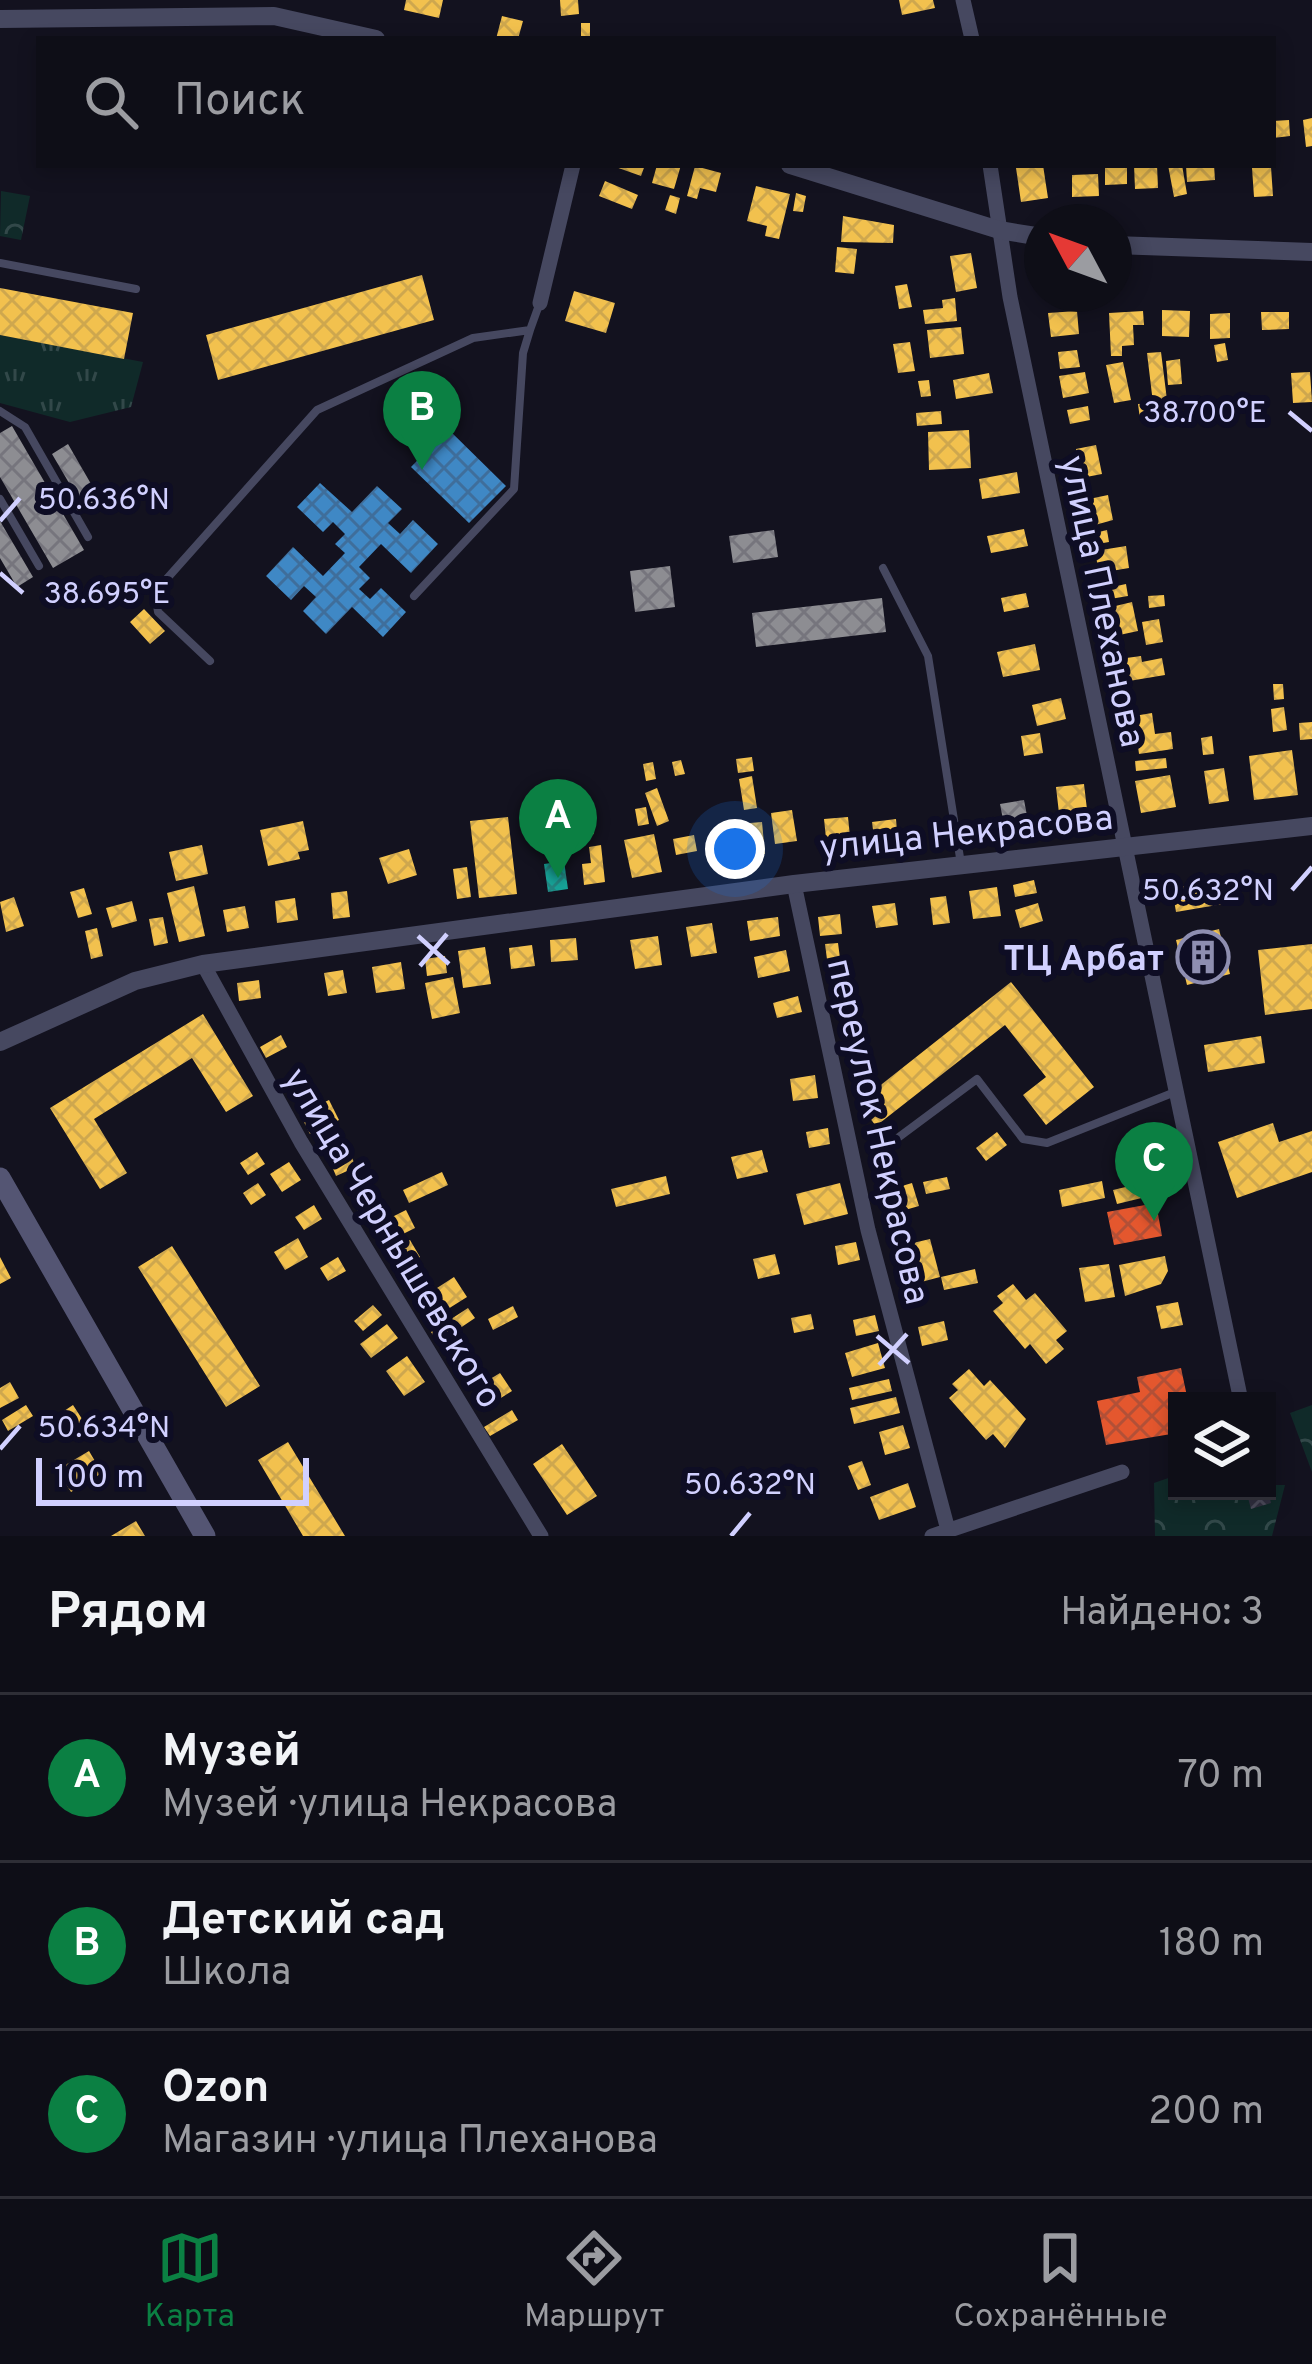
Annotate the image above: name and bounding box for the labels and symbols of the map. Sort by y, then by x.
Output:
north arrow [1024,204,1132,312]
pin: B [383,371,461,470]
text: 38.700°E [1143,396,1267,433]
street label: улица Плеханова [1047,452,1153,752]
text: 50.636°N [38,483,170,520]
text: 38.695°E [44,577,170,614]
pin: A [519,779,597,878]
street label: улица Некрасова [817,797,1116,873]
your location [705,819,765,879]
text: 50.632°N [1142,874,1274,911]
building icon: ТЦ Арбат [1175,929,1231,985]
place label: ТЦ Арбат [1003,938,1164,984]
street label: переулок Некрасова [814,954,938,1309]
street label: улица Чернышевского [271,1060,511,1418]
pin: C [1115,1122,1193,1221]
text: 50.634°N [38,1411,170,1448]
scale bar [36,1452,309,1505]
text: 50.632°N [684,1468,816,1505]

